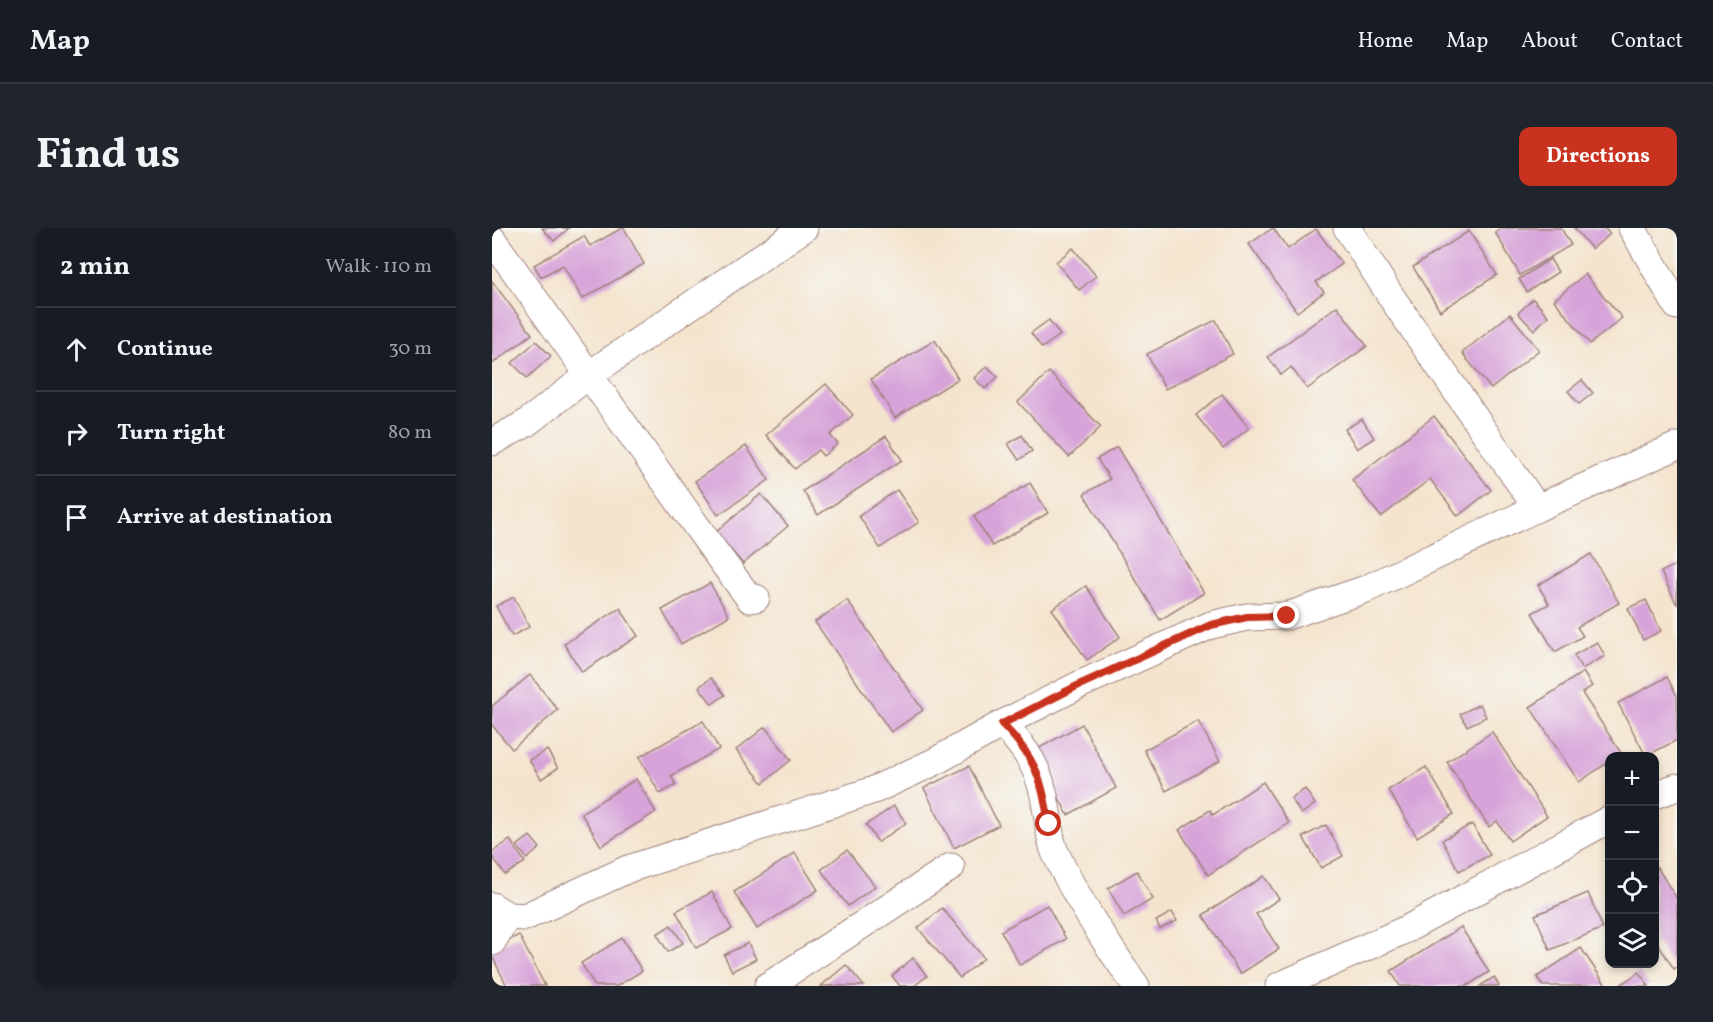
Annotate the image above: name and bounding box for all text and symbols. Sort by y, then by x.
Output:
text: Map [30,22,90,61]
text: Home [1358,27,1413,56]
text: Map [1446,27,1488,56]
text: About [1521,27,1578,56]
text: Contact [1611,27,1683,56]
text: Find us [36,127,180,186]
button: Directions [1519,127,1677,186]
text: 2 min [60,249,130,285]
text: Walk · 110 m [325,253,432,281]
icon: ahead [60,333,93,366]
text: Continue [117,334,213,365]
text: 30 m [388,335,432,363]
icon: right [60,417,93,450]
text: Turn right [117,418,225,449]
text: 80 m [388,419,432,447]
icon: arrive [60,501,93,534]
text: Arrive at destination [117,502,333,533]
route end [1273,602,1299,628]
map controls [1605,752,1659,968]
button: + [1605,752,1659,806]
button: − [1605,806,1659,860]
route start [1035,810,1061,836]
button: locate [1605,860,1659,914]
button: layers [1605,914,1659,968]

